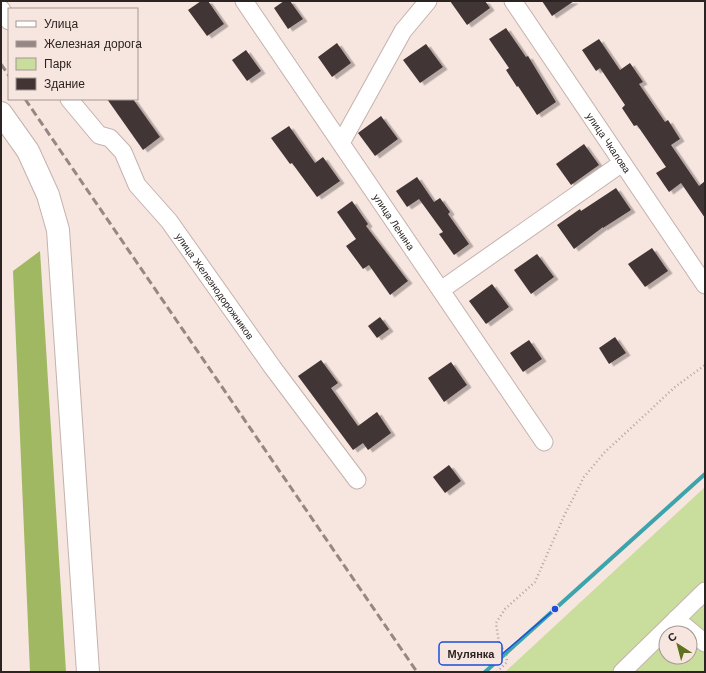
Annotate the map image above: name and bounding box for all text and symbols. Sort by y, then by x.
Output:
legend [8,8,138,100]
text: Улица [44,17,78,31]
text: Железная дорога [44,37,142,51]
text: Парк [44,57,72,71]
text: Здание [44,77,85,91]
street label: улица Чкалова [585,111,633,175]
street label: улица Ленина [371,192,417,252]
street label: улица Железнодорожников [174,231,256,341]
north arrow [658,625,698,665]
text: С [665,630,679,645]
callout: Мулянка [439,642,502,665]
text: Мулянка [448,648,495,661]

